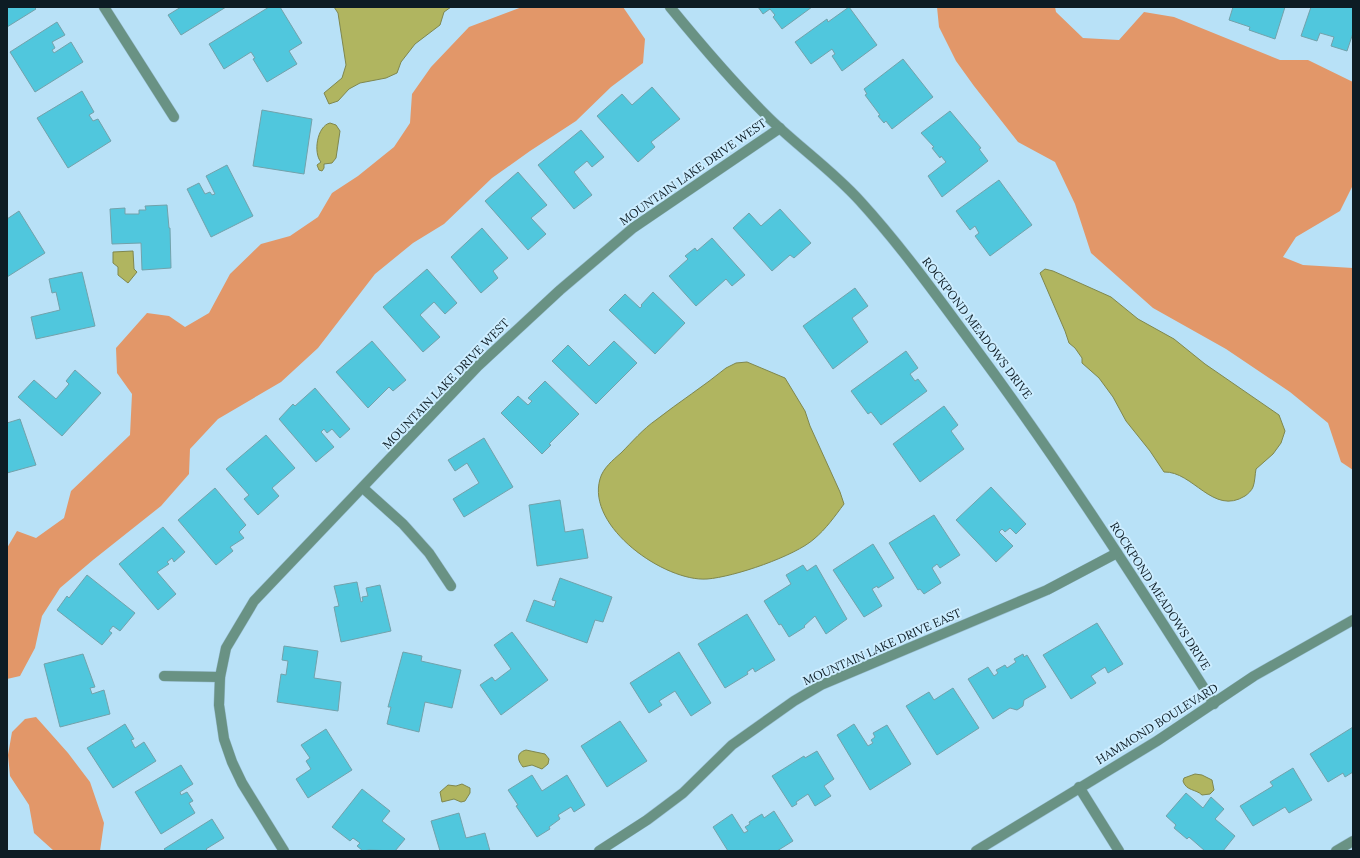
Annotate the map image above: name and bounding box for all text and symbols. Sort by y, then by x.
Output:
street label: MOUNTAIN LAKE DRIVE WEST [616,115,769,228]
street label: ROCKPOND MEADOWS DRIVE [919,254,1036,401]
street label: MOUNTAIN LAKE DRIVE WEST [379,315,512,452]
street label: ROCKPOND MEADOWS DRIVE [1107,519,1214,673]
street label: MOUNTAIN LAKE DRIVE EAST [800,605,964,688]
street label: HAMMOND BOULEVARD [1093,680,1221,767]

